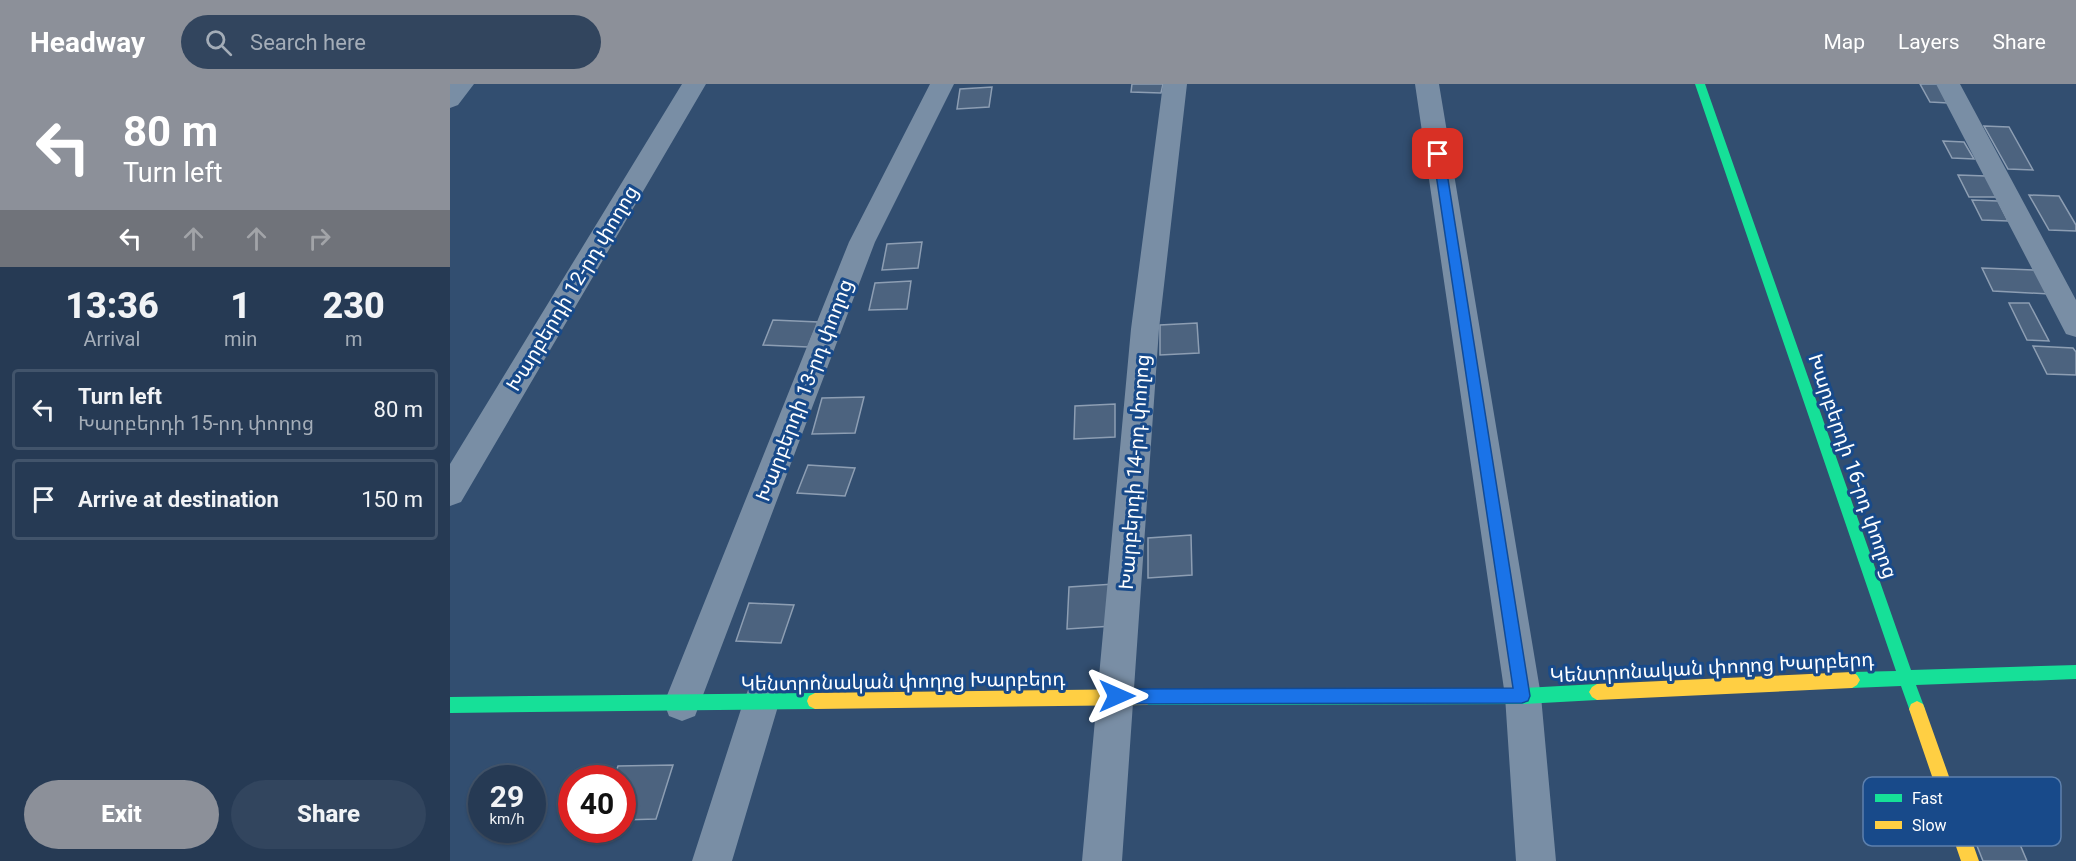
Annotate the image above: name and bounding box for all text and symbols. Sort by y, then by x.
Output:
search box [181,15,601,69]
text: Headway [30,26,145,59]
icon: search [202,26,235,59]
text: Search here [250,30,366,55]
text: Map [1823,30,1865,54]
text: Layers [1898,30,1959,54]
text: Share [1992,30,2046,54]
text: 80 m [123,107,218,156]
icon: left [24,108,102,186]
pin [1412,128,1463,179]
icon: arrive [1421,137,1454,170]
text: Turn left [123,157,223,189]
street label: Խարբերդի 12-րդ փողոց [501,181,643,395]
icon: left [114,222,147,255]
icon: ahead [177,222,210,255]
icon: ahead [240,222,273,255]
icon: right [303,222,336,255]
street label: Խարբերդի 13-րդ փողոց [751,276,857,504]
text: 13:36 [65,285,159,327]
text: 1 [230,285,251,327]
text: 230 [323,285,385,327]
text: Arrival [84,327,140,351]
text: min [224,327,257,351]
text: m [345,327,362,351]
street label: Խարբերդի 16-րդ փողոց [1803,351,1903,581]
street label: Խարբերդի 14-րդ փողոց [1114,353,1154,591]
text: Turn left [78,384,162,409]
icon: left [27,393,60,426]
text: 80 m [374,397,423,422]
text: Խարբերդի 15-րդ փողոց [78,411,314,435]
icon: arrive [27,483,60,516]
text: Arrive at destination [78,487,279,512]
text: 150 m [361,487,423,512]
street label: Կենտրոնական փողոց Խարբերդ [1549,647,1875,687]
position arrow [1085,664,1149,728]
street label: Կենտրոնական փողոց Խարբերդ [741,666,1066,696]
speed limit sign: 40 [558,765,636,843]
legend [1863,777,2061,846]
text: 29 [490,779,524,814]
button: Exit [24,780,219,849]
button: Share [231,780,426,849]
text: Fast [1912,789,1943,808]
text: km/h [489,810,525,828]
text: Slow [1912,816,1947,835]

